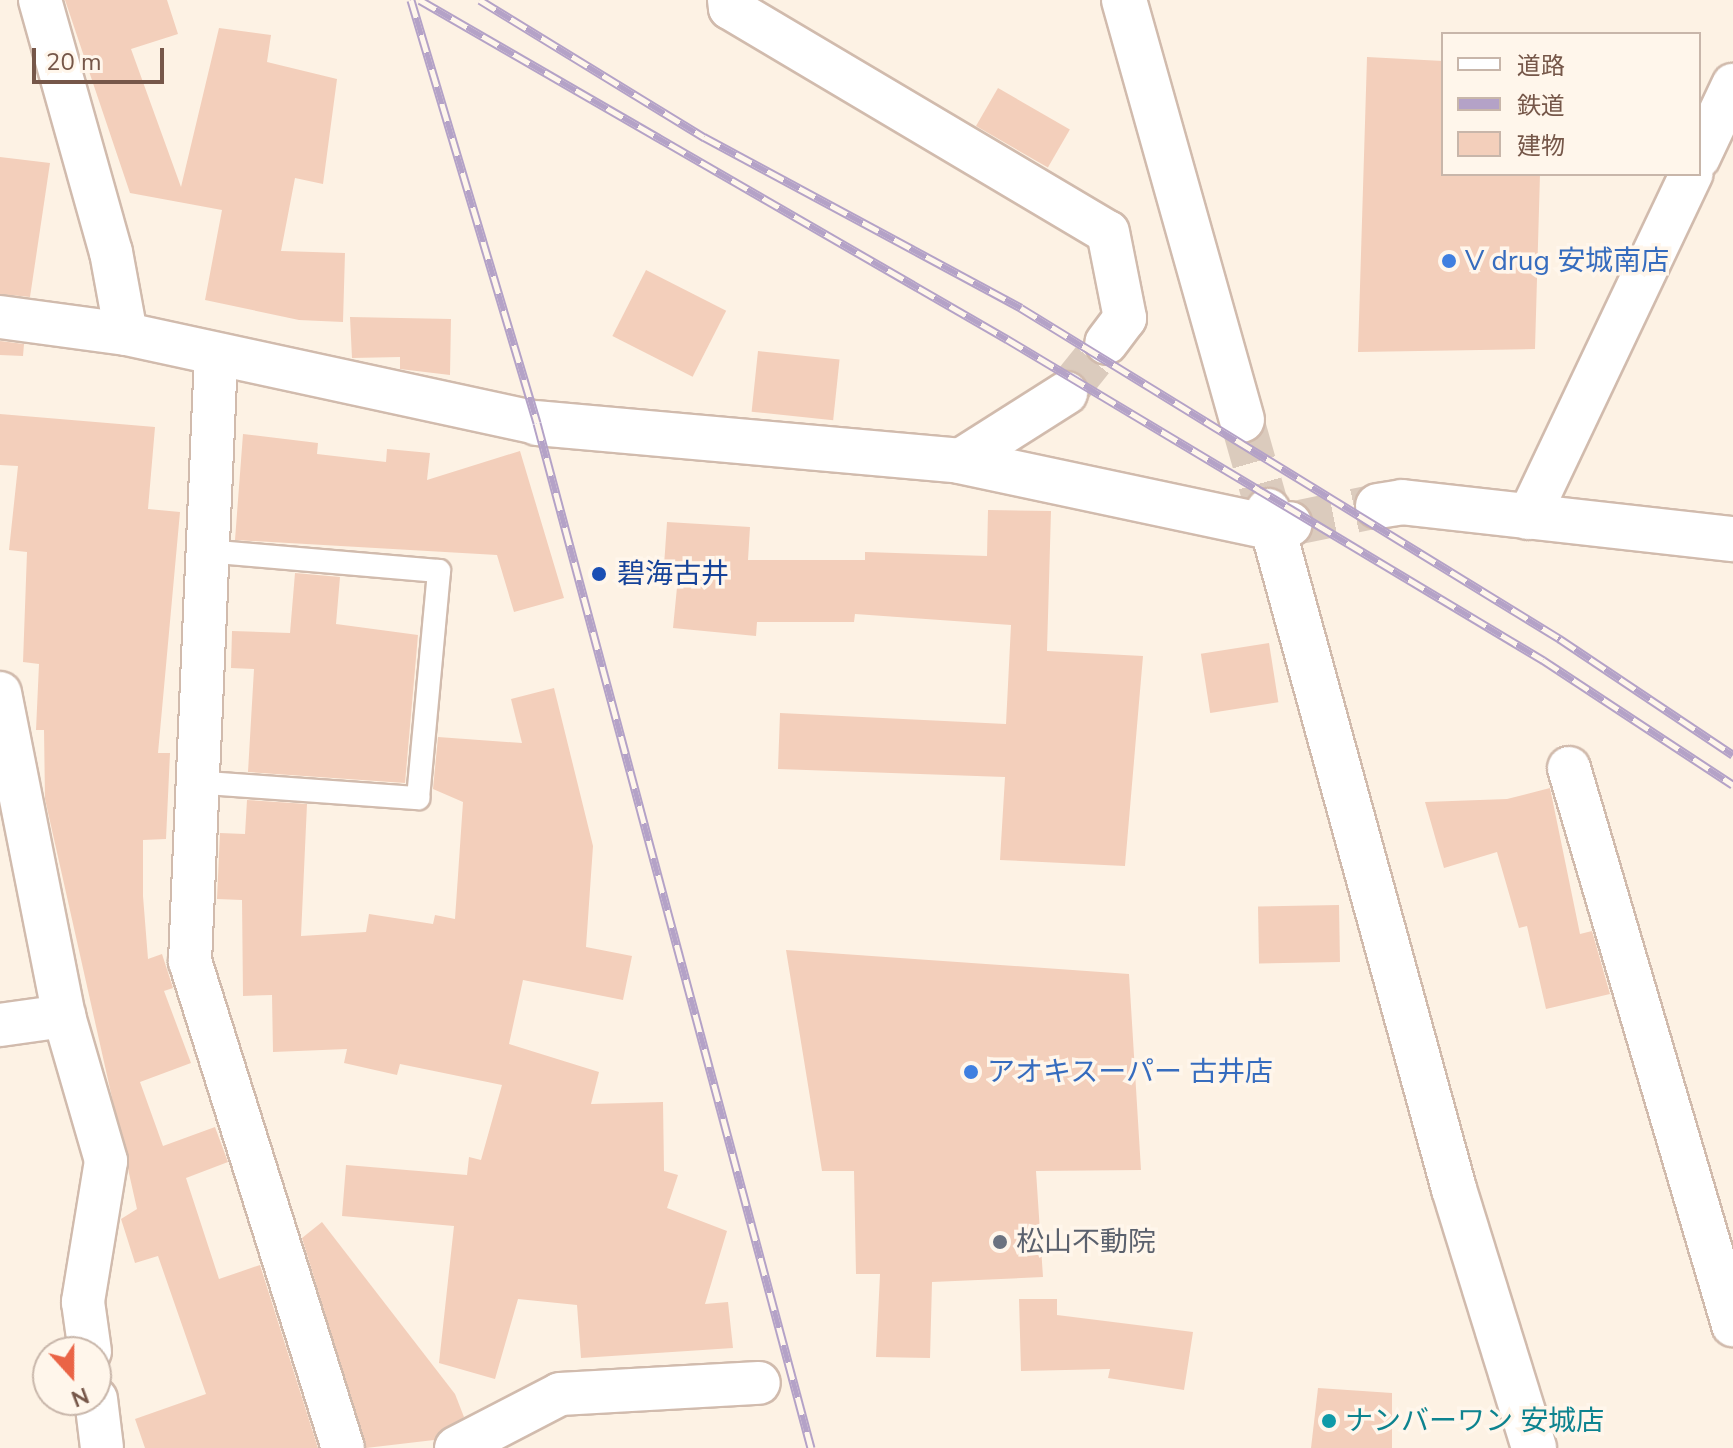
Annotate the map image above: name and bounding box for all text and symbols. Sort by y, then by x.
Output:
scale bar [36,32,168,82]
legend [1441,32,1701,176]
text: 20 m [46,46,102,78]
text: 道路 [1517,50,1565,82]
text: 鉄道 [1517,90,1565,122]
text: 建物 [1517,130,1565,162]
place label: V drug 安城南店 [1465,244,1669,278]
marker: V drug 安城南店 [1440,252,1458,270]
place label: 碧海古井 [617,557,729,591]
marker: 碧海古井 [588,563,610,585]
place label: アオキスーパー 古井店 [987,1055,1274,1089]
marker: アオキスーパー 古井店 [962,1063,980,1081]
place label: 松山不動院 [1016,1225,1156,1259]
marker: 松山不動院 [991,1233,1009,1251]
north arrow [32,1336,112,1416]
text: N [67,1380,93,1413]
place label: ナンバーワン 安城店 [1345,1404,1604,1438]
marker: ナンバーワン 安城店 [1320,1412,1338,1430]

